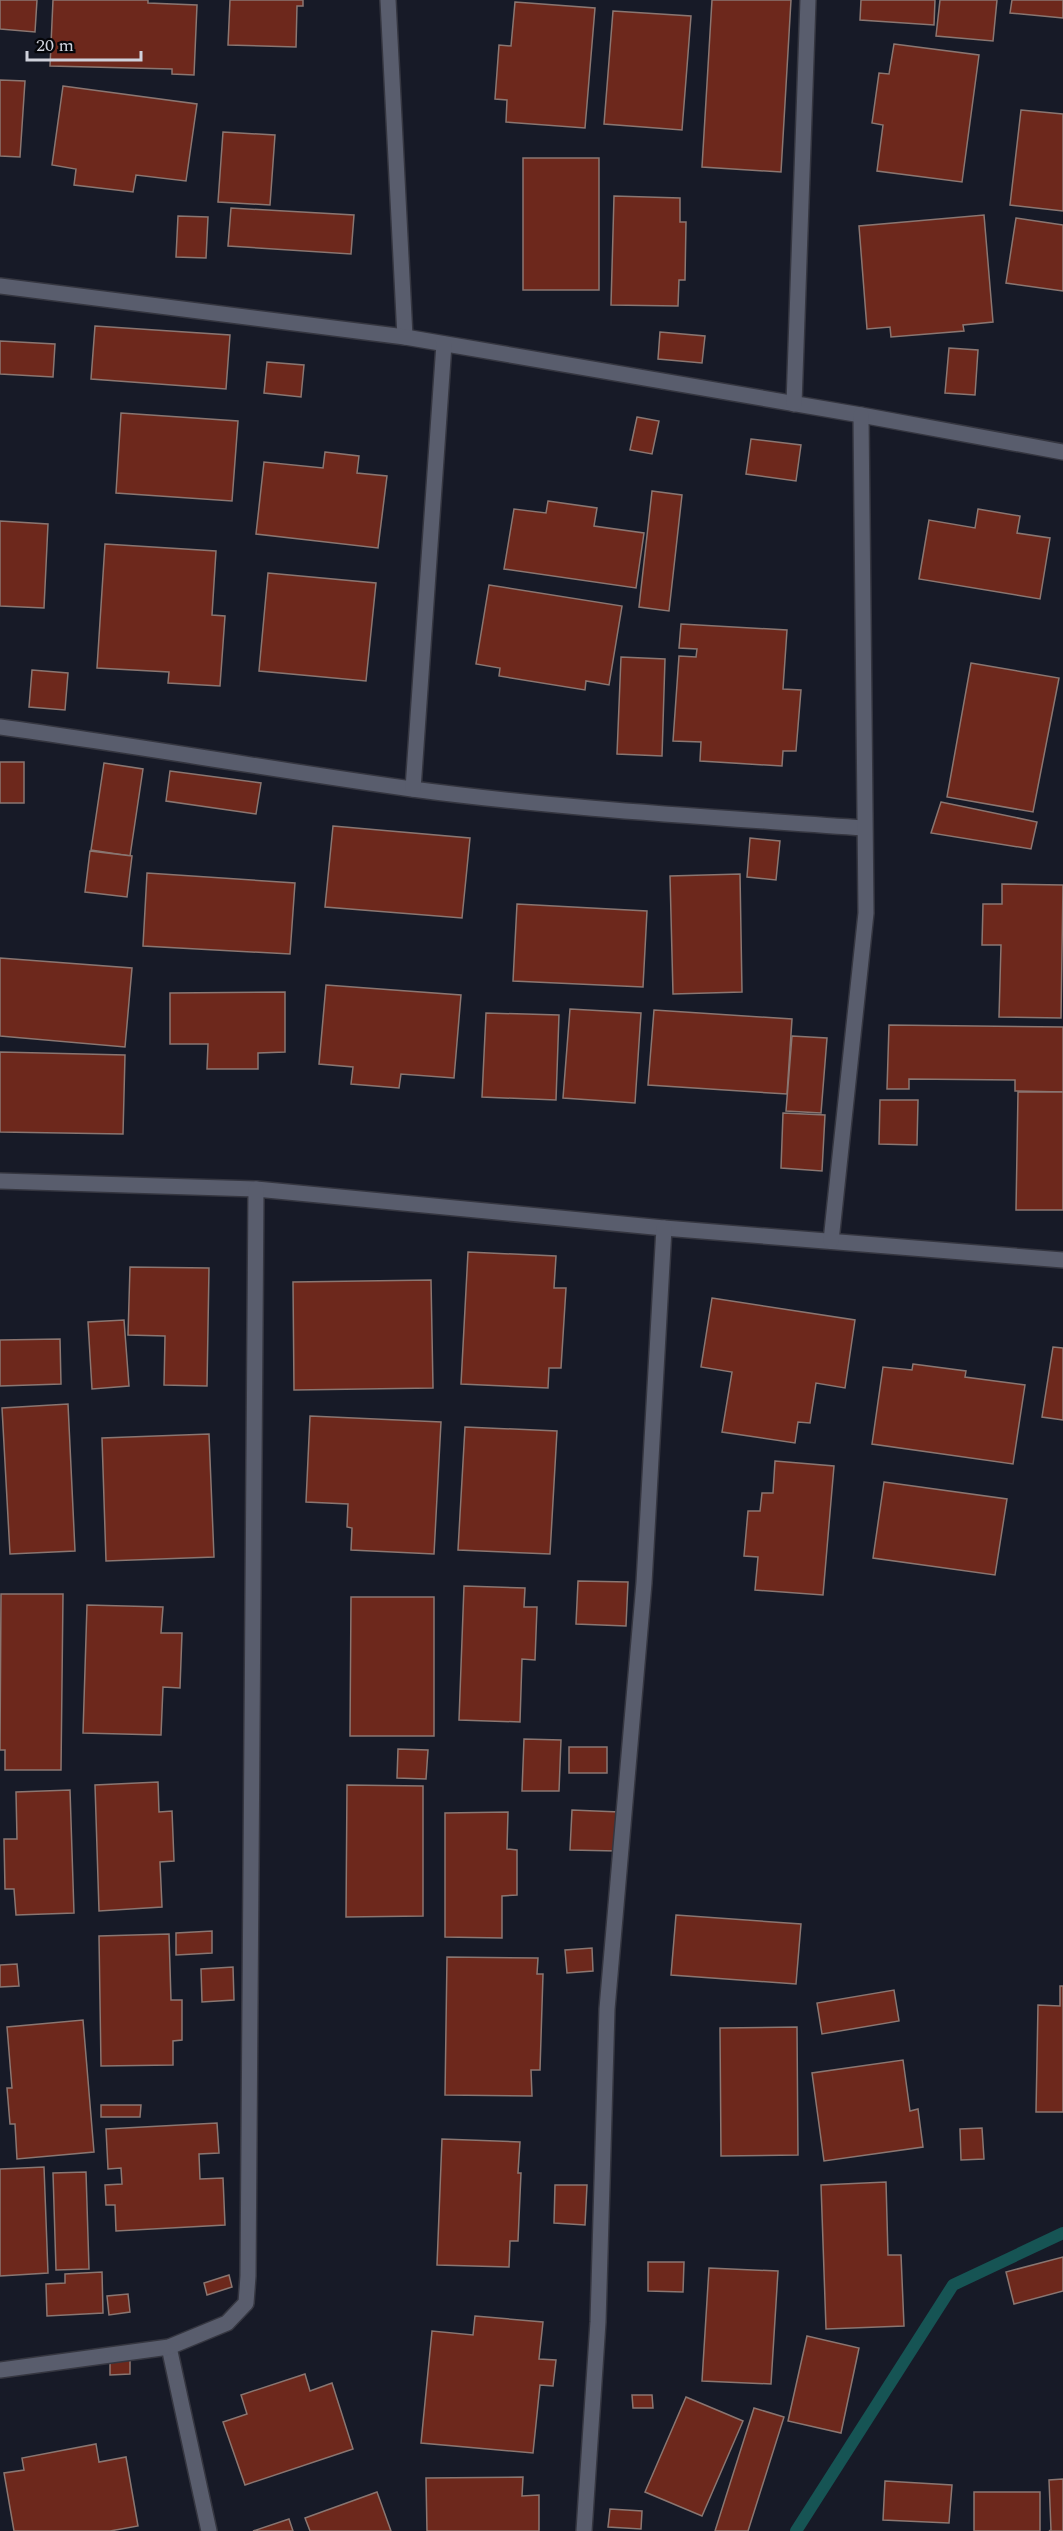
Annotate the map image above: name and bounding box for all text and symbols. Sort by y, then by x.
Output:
scale bar [27,24,141,62]
text: 20 m [36,32,74,59]

